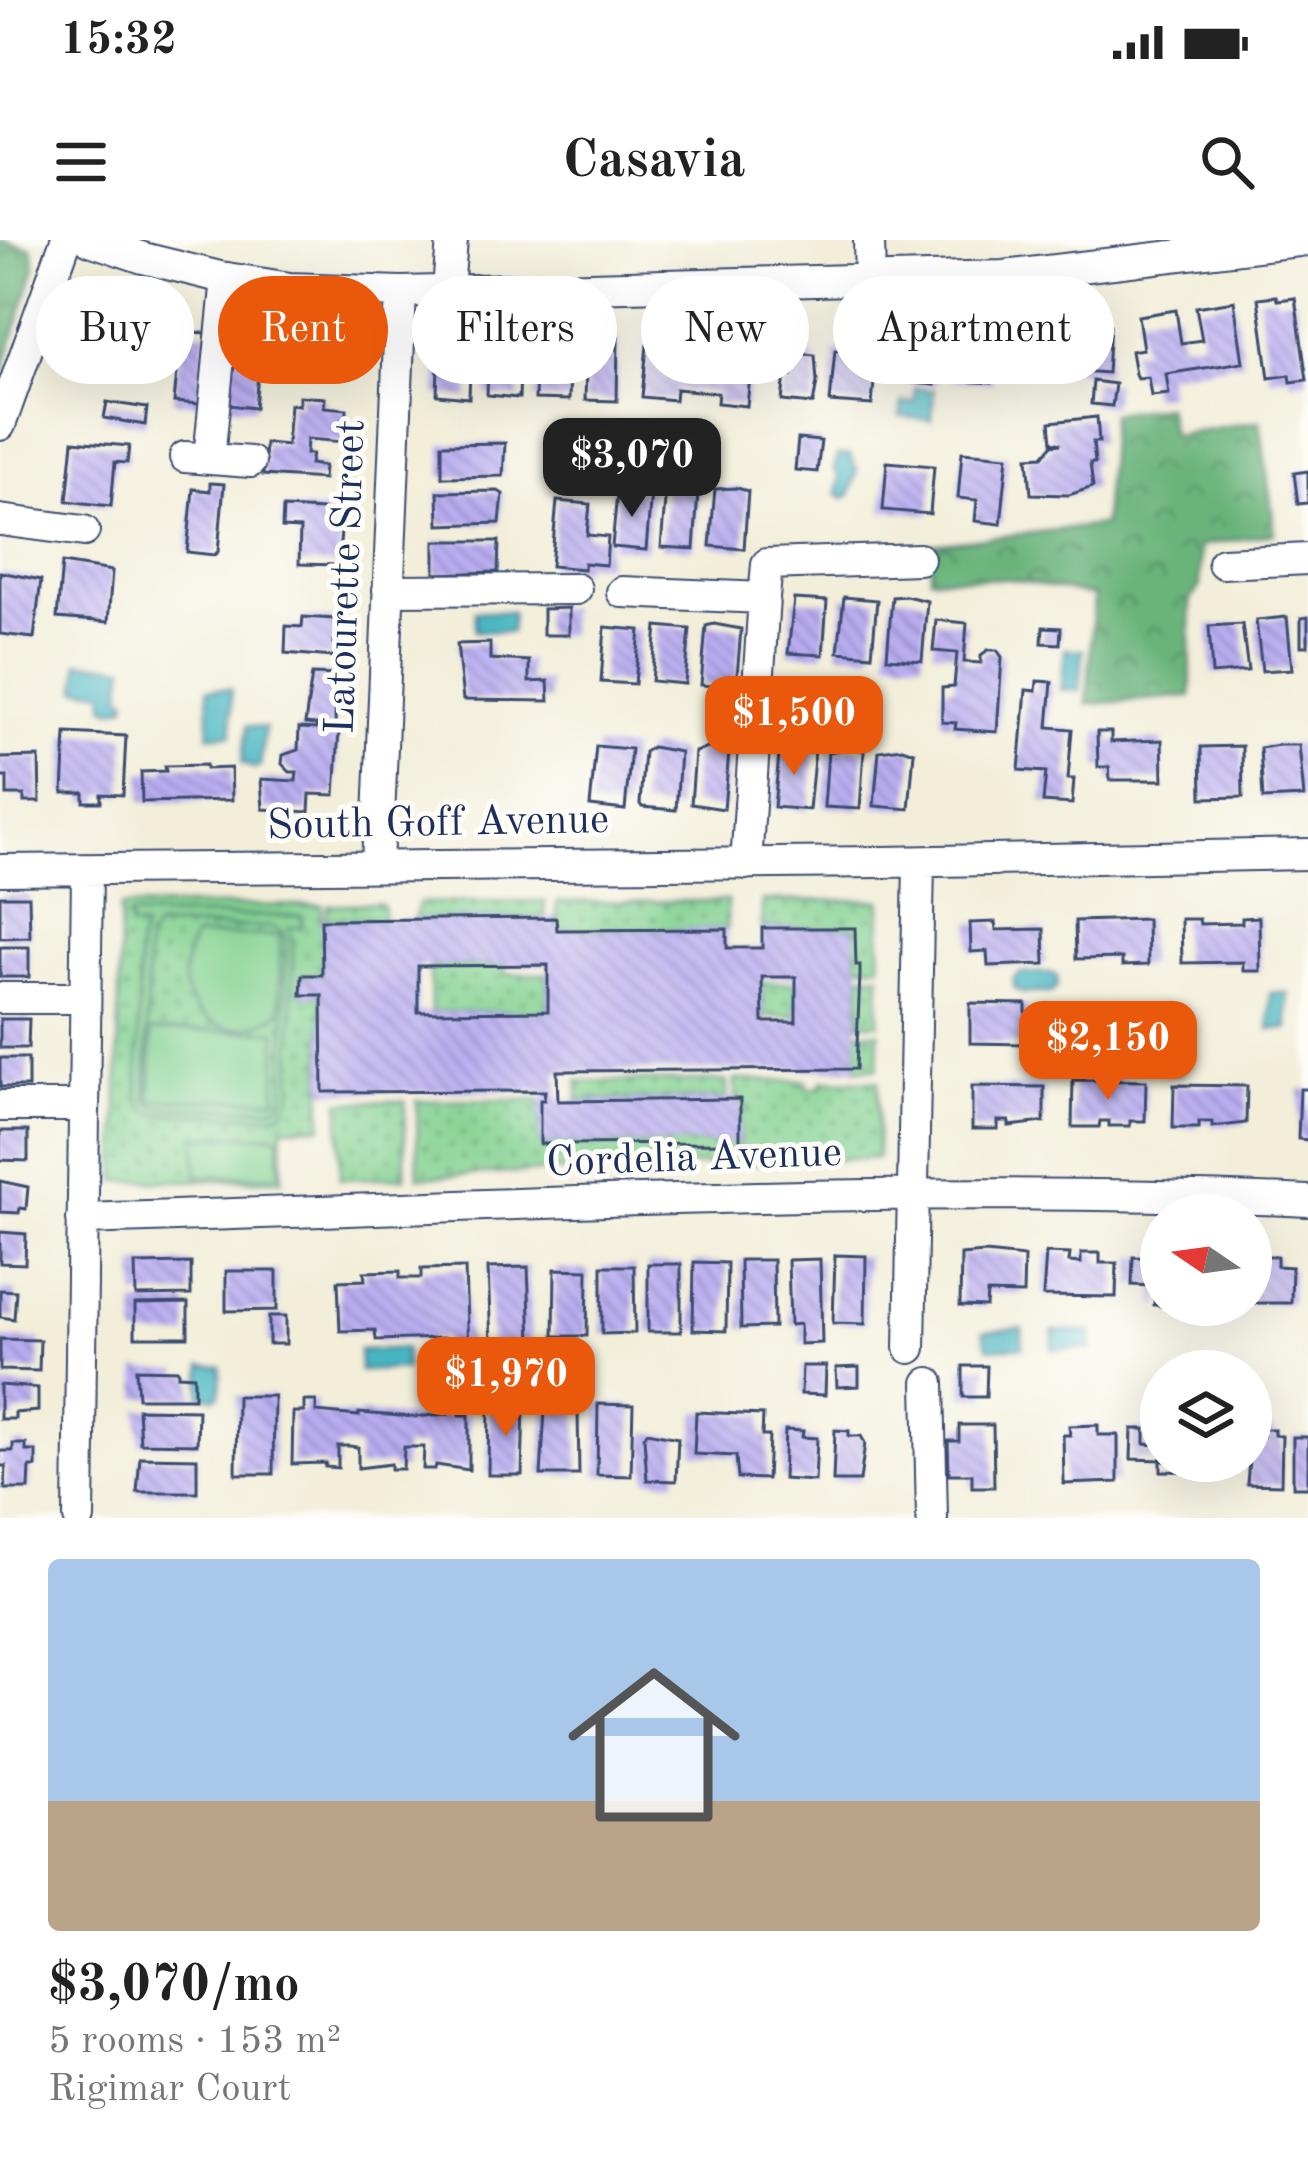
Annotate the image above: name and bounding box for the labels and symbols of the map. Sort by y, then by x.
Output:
pin: $3,070 [534,418,730,520]
street label: Latourette Street [321,419,373,735]
pin: $1,500 [696,676,892,778]
street label: South Goff Avenue [266,800,610,848]
pin: $2,150 [1010,1001,1206,1103]
street label: Cordelia Avenue [545,1133,843,1185]
north arrow [1140,1194,1272,1326]
pin: $1,970 [408,1337,604,1439]

